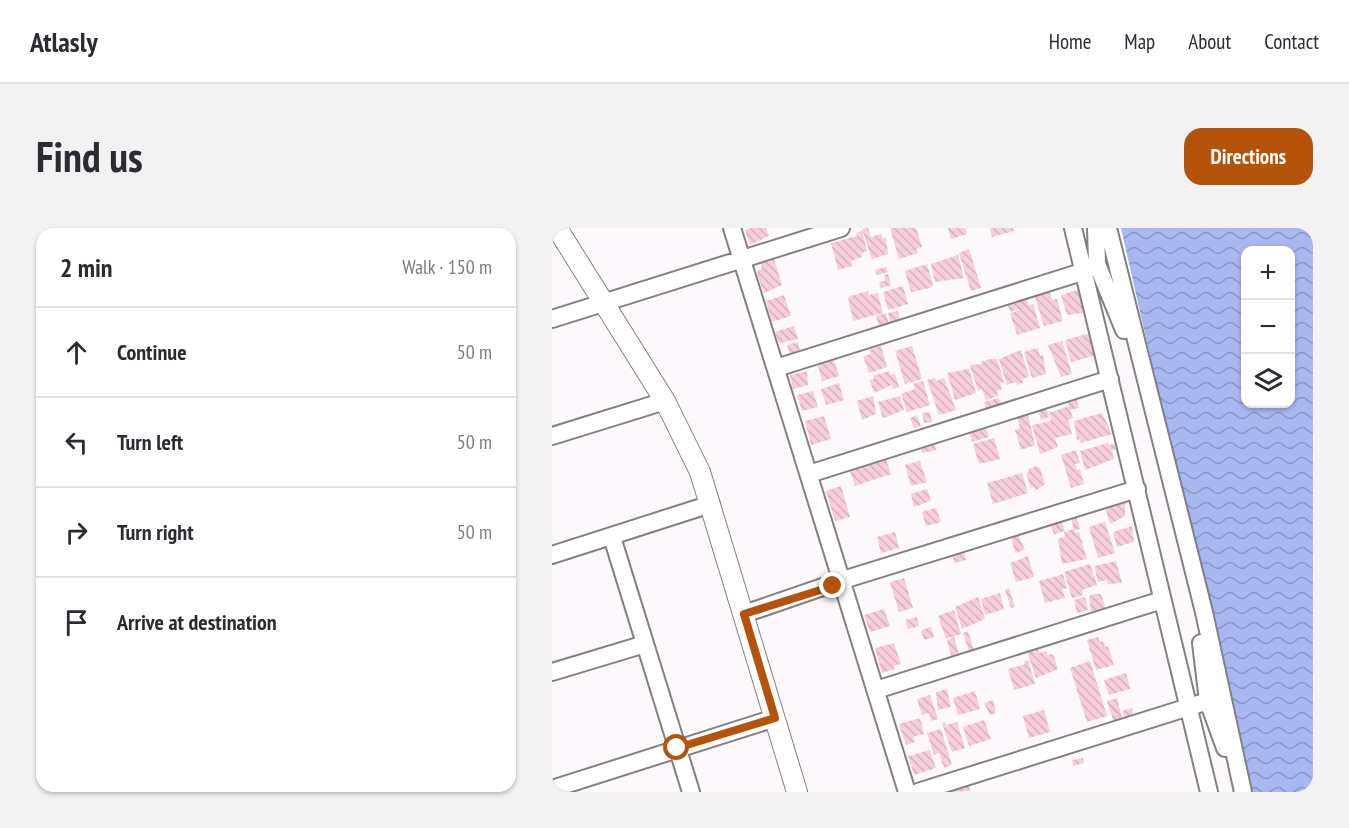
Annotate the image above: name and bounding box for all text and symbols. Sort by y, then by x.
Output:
text: Atlasly [30,23,98,60]
text: Home [1049,28,1091,55]
text: Map [1124,28,1155,55]
text: About [1188,28,1231,55]
text: Contact [1264,28,1319,55]
button: Directions [1184,128,1313,185]
text: Find us [36,129,143,184]
map controls [1241,246,1295,408]
button: + [1241,246,1295,300]
text: 2 min [60,251,113,284]
text: Walk · 150 m [402,254,492,280]
button: − [1241,300,1295,354]
icon: ahead [60,336,93,369]
text: Continue [117,338,187,366]
text: 50 m [457,339,492,365]
button: layers [1241,354,1295,408]
icon: left [60,426,93,459]
text: Turn left [117,428,183,456]
text: 50 m [457,429,492,455]
icon: right [60,516,93,549]
text: Turn right [117,518,194,546]
text: 50 m [457,519,492,545]
route end [819,572,845,598]
icon: arrive [60,606,93,639]
text: Arrive at destination [117,608,277,636]
route start [663,734,689,760]

